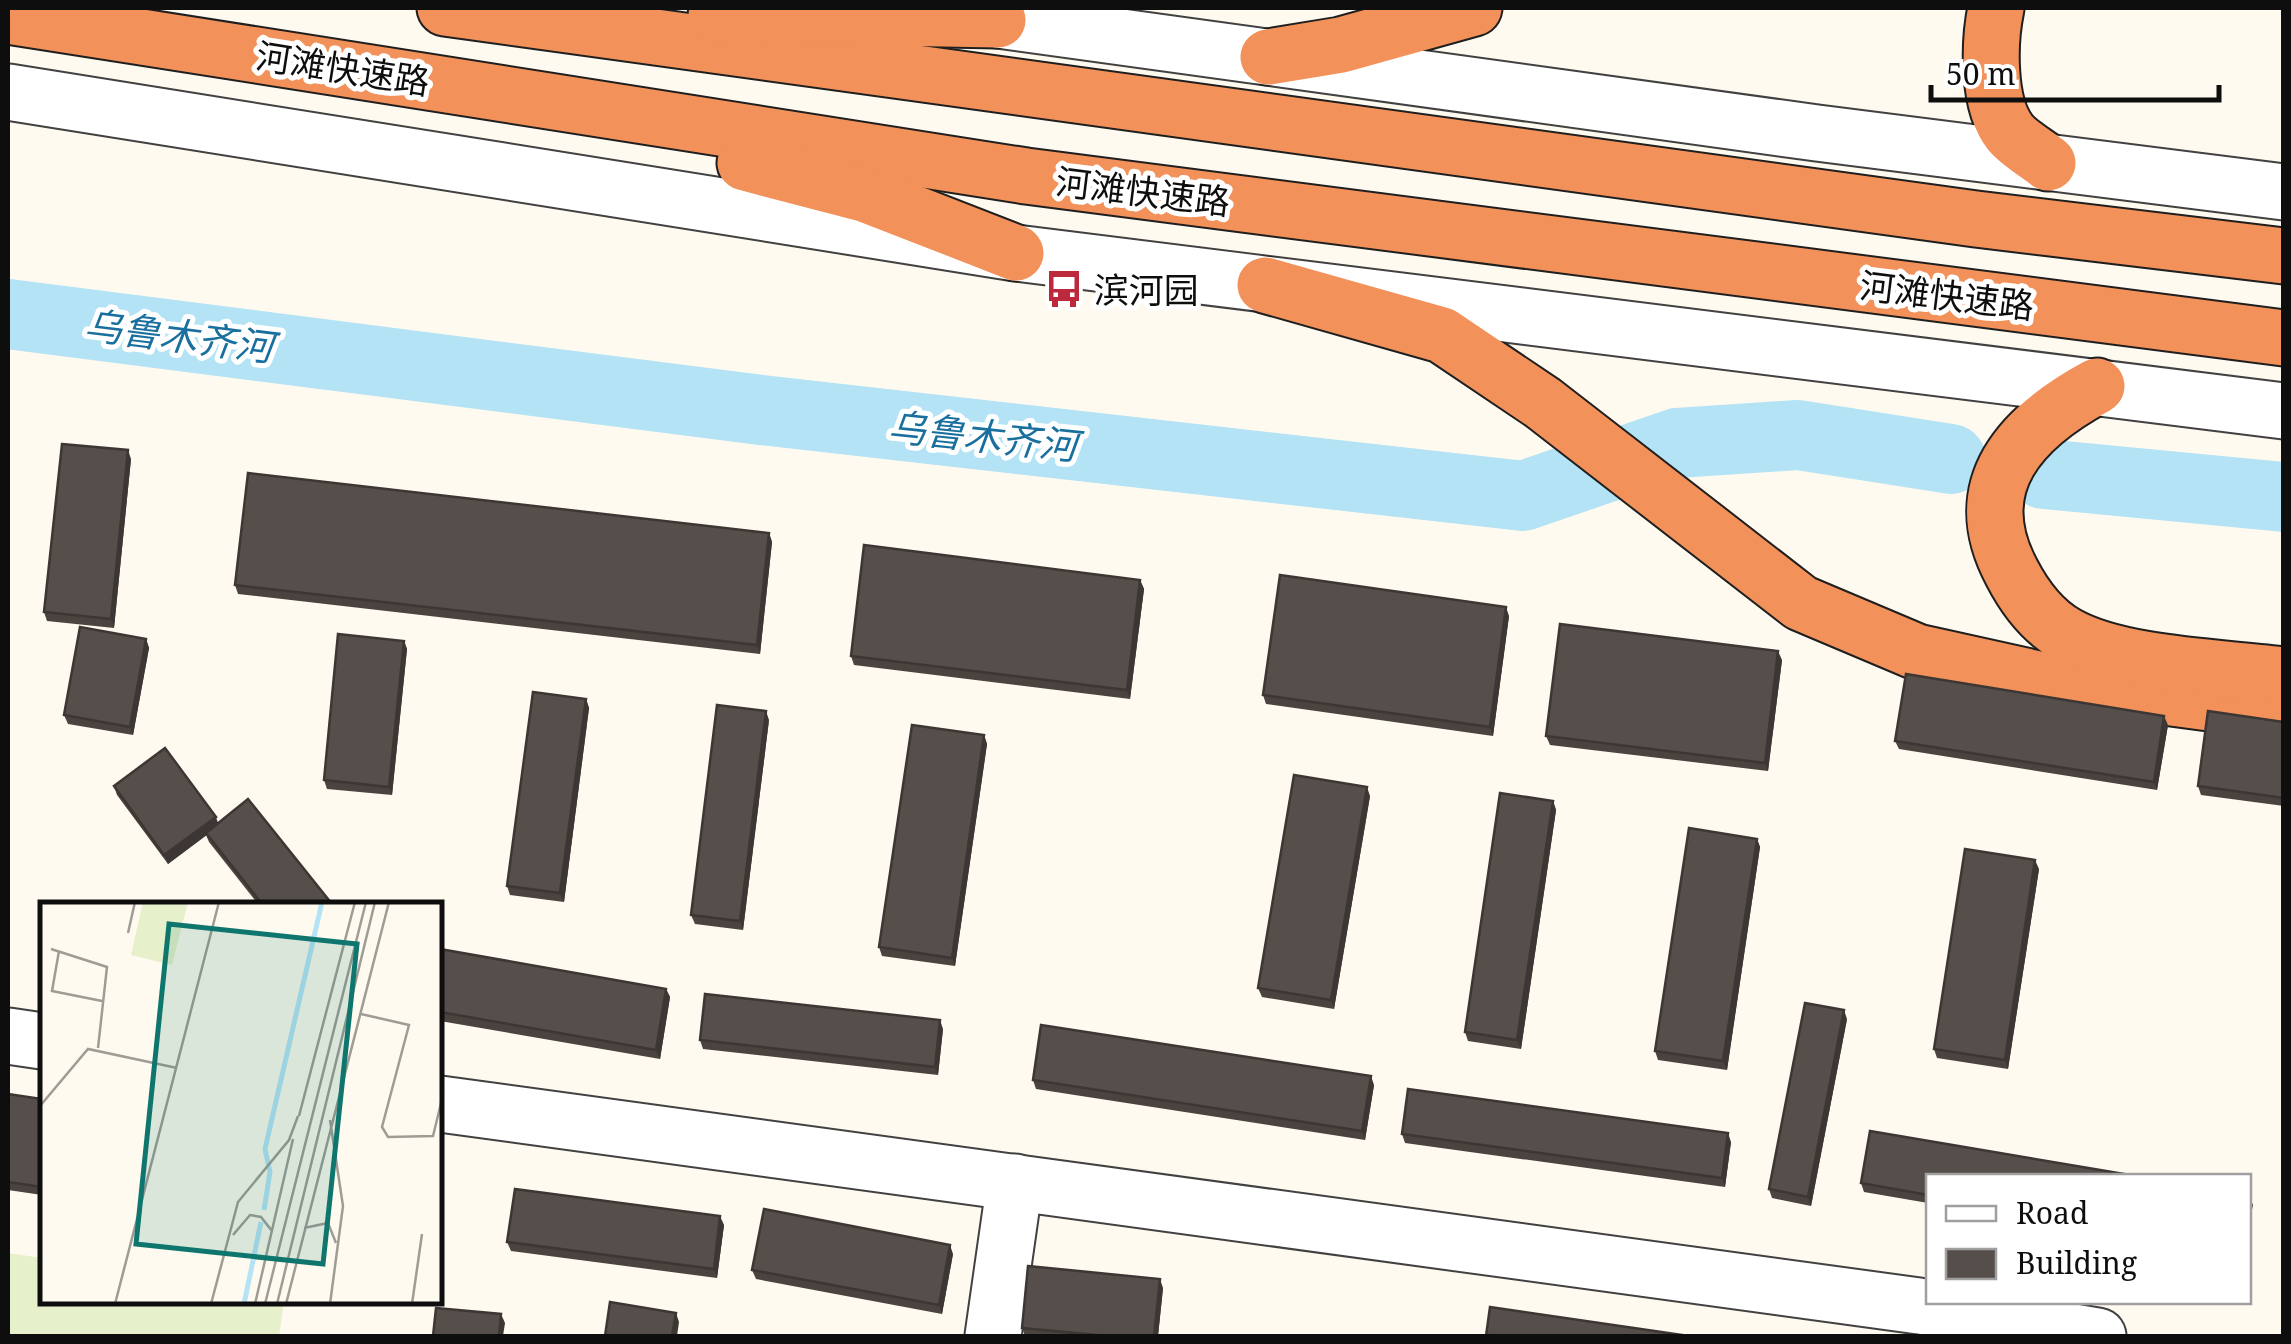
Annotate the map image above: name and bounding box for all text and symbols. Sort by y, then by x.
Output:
street label: 河滩快速路 [253,31,433,105]
scale bar [1931,40,2218,102]
text: 50 m [1946,53,2016,94]
street label: 河滩快速路 [1053,157,1233,225]
street label: 河滩快速路 [1857,261,2037,329]
place label: 滨河园 [1094,266,1199,313]
bus stop icon: 滨河园 [1043,268,1085,310]
water label: 乌鲁木齐河 [82,298,283,373]
water label: 乌鲁木齐河 [886,399,1087,472]
inset map [40,902,442,1304]
legend [1926,1174,2251,1304]
text: Road [2016,1192,2088,1233]
text: Building [2016,1242,2137,1283]

